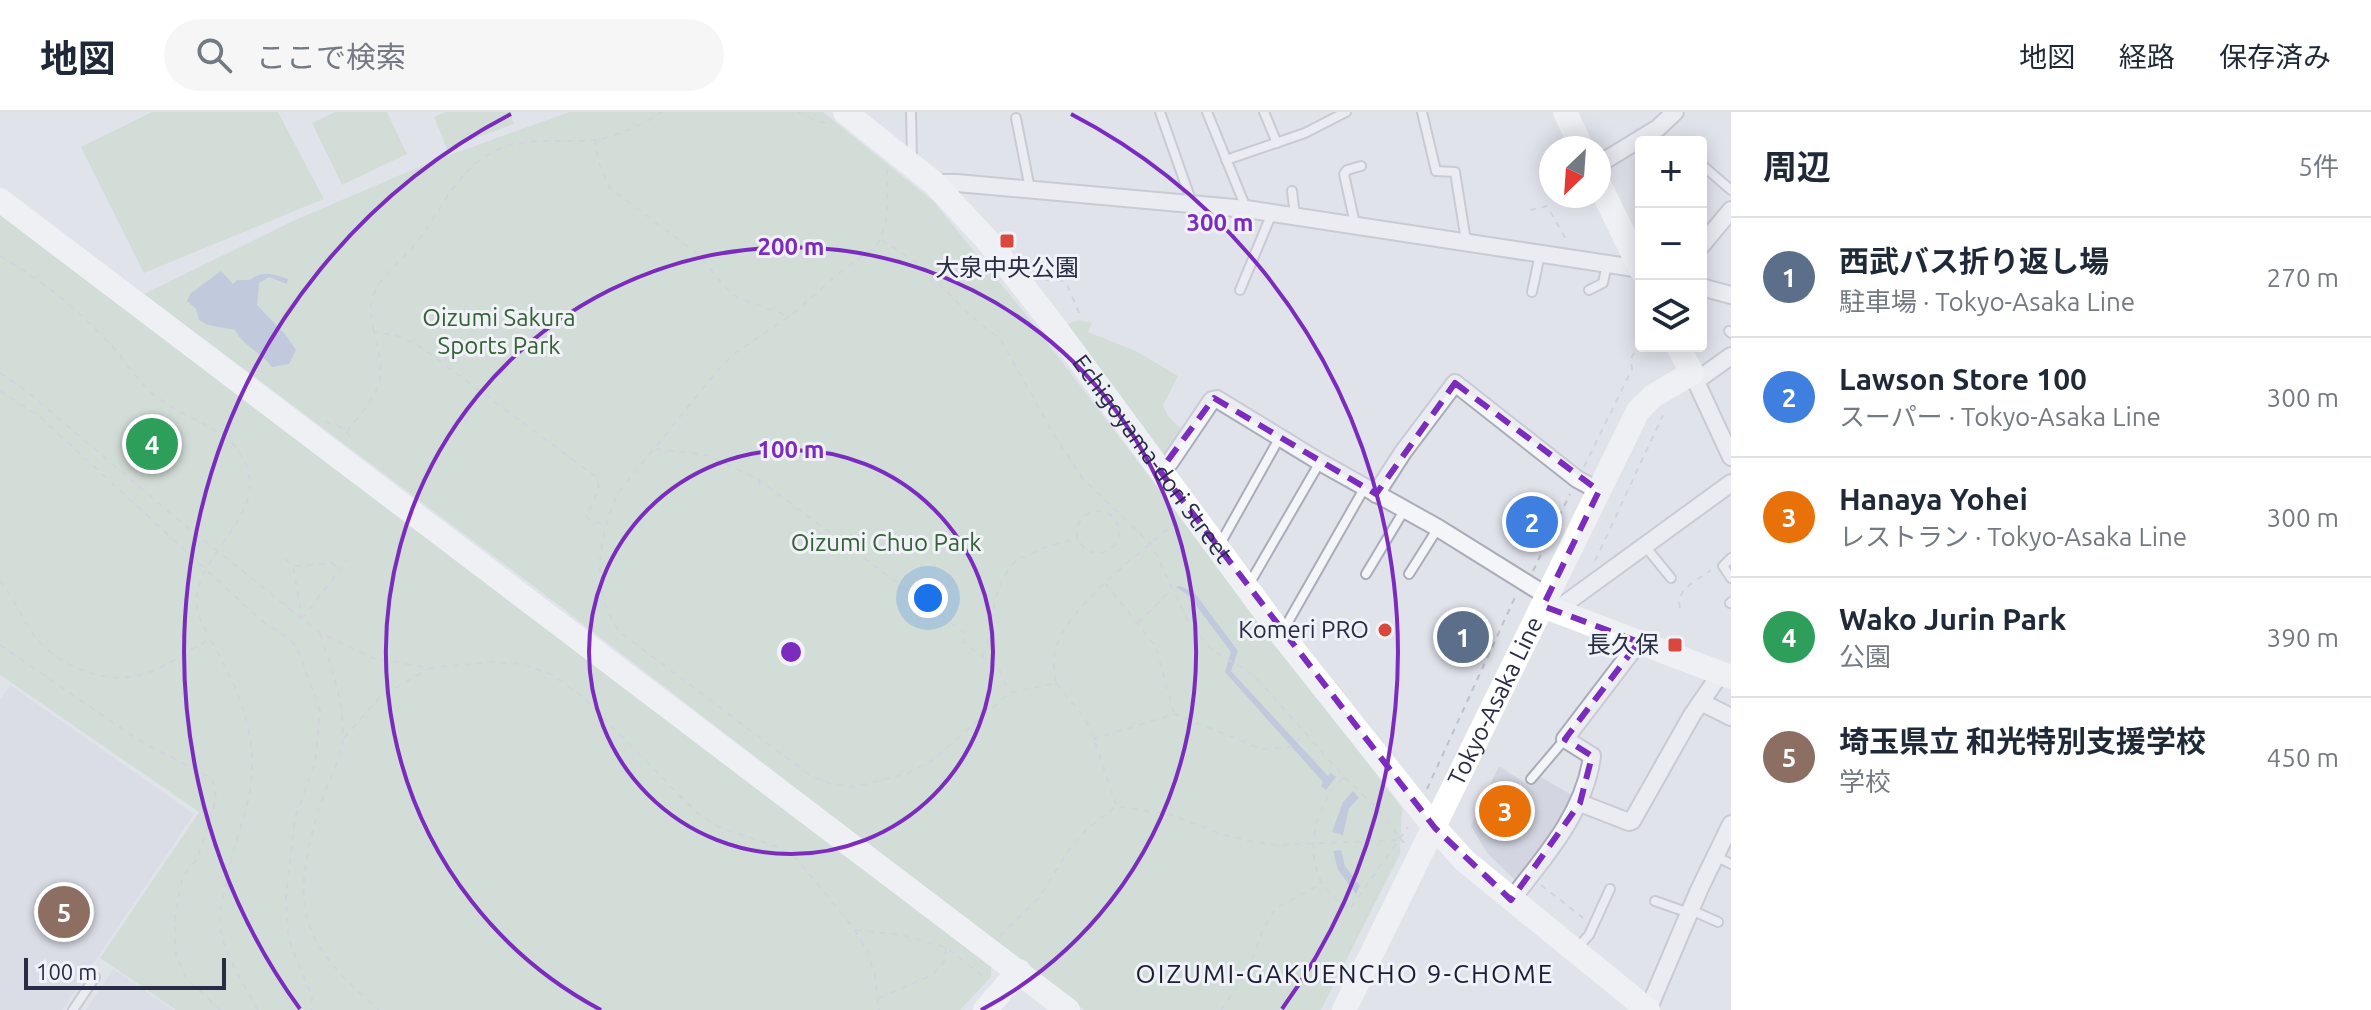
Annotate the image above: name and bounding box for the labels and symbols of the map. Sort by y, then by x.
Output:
north arrow [1539,136,1611,208]
text: 300 m [1187,209,1253,236]
marker: 大泉中央公園 [998,232,1016,250]
text: 200 m [758,233,824,260]
place label: 大泉中央公園 [935,254,1079,281]
park label: Oizumi Sakura Sports Park [422,304,576,359]
street label: Echigoyama-dori Street [1067,349,1238,568]
pin: 4 [126,414,178,474]
text: 100 m [758,436,824,463]
pin: 2 [1506,492,1558,552]
park label: Oizumi Chuo Park [791,529,981,556]
your location [908,578,948,618]
pin: 1 [1437,607,1489,667]
street label: Tokyo-Asaka Line [1442,612,1548,790]
place label: Komeri PRO [1238,616,1369,643]
marker: Komeri PRO [1376,621,1394,639]
place label: 長久保 [1587,631,1659,658]
marker: 長久保 [1666,636,1684,654]
centre of rings [777,638,805,666]
pin: 3 [1479,781,1531,841]
pin: 5 [38,882,90,942]
scale bar [24,954,226,990]
district label: OIZUMI-GAKUENCHO 9-CHOME [1136,959,1554,988]

